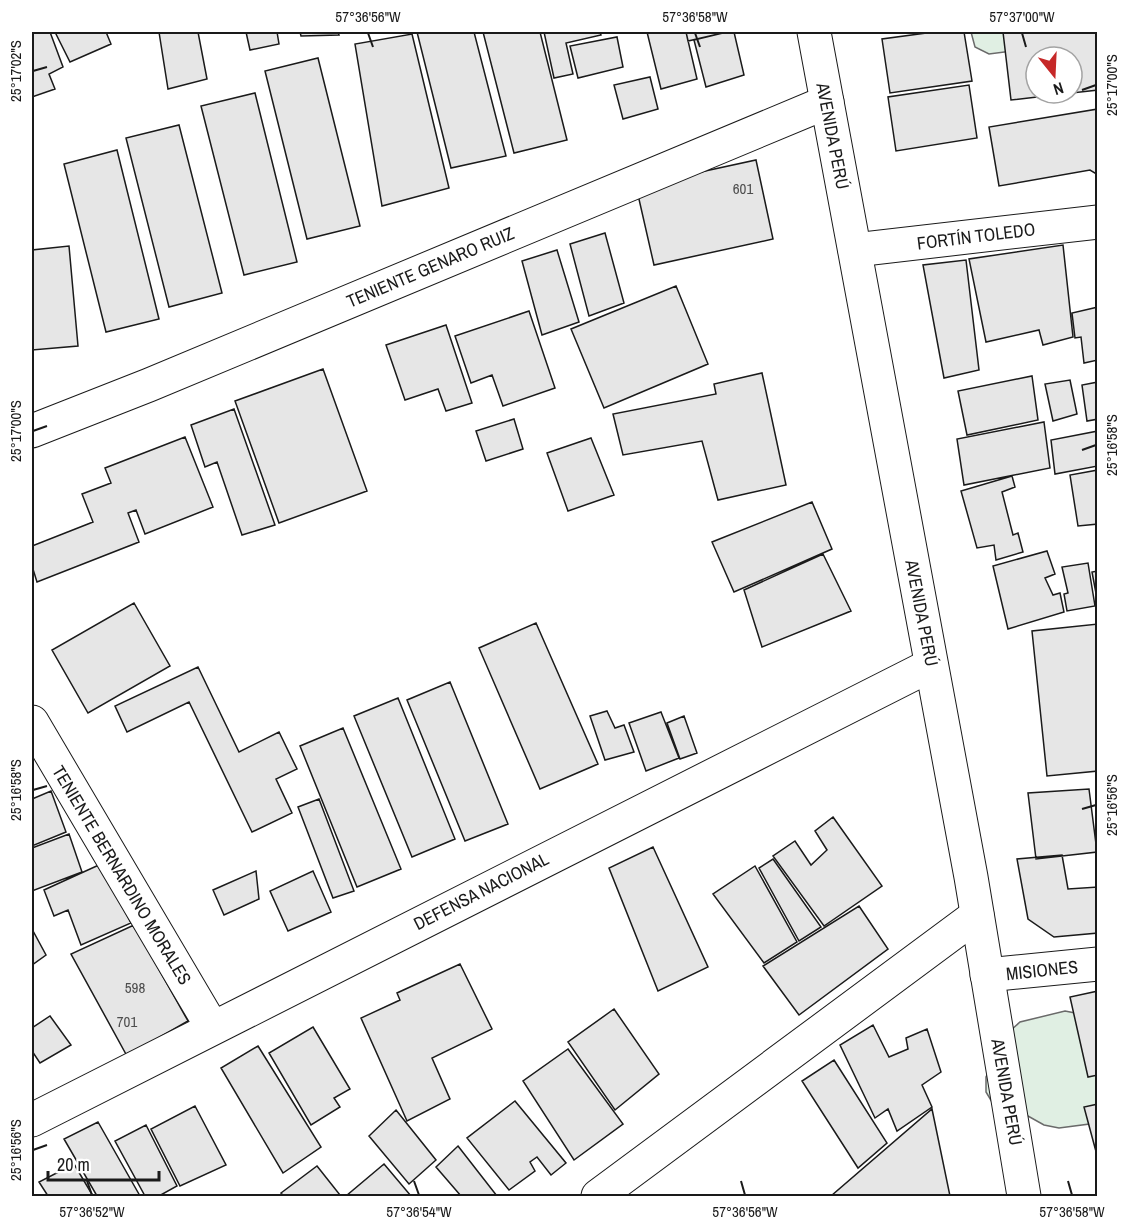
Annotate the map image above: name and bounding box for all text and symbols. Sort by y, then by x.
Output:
text: 57°36'56"W [335,6,401,27]
text: 57°36'58"W [662,6,728,27]
text: 57°37'00"W [989,6,1055,27]
text: 25°17'02"S [5,40,26,102]
north arrow [1024,45,1084,105]
text: 25°17'00"S [1101,54,1122,116]
text: N [1051,77,1067,101]
street label: AVENIDA PERÚ [810,80,856,191]
house number: 601 [733,178,753,199]
street label: FORTÍN TOLEDO [915,216,1037,256]
street label: TENIENTE GENARO RUIZ [342,220,518,314]
text: 25°17'00"S [5,400,26,462]
text: 25°16'58"S [1101,414,1122,476]
street label: AVENIDA PERÚ [899,557,945,668]
text: 25°16'58"S [5,759,26,821]
street label: TENIENTE BERNARDINO MORALES [46,761,198,989]
text: 25°16'56"S [1101,774,1122,836]
street label: DEFENSA NACIONAL [409,846,553,936]
street label: MISIONES [1005,954,1079,986]
house number: 598 [125,977,145,998]
house number: 701 [117,1011,137,1032]
street label: AVENIDA PERÚ [985,1036,1029,1147]
text: 25°16'56"S [5,1119,26,1181]
scale bar [48,1144,159,1182]
text: 20 m [57,1152,90,1177]
text: 57°36'52"W [59,1201,125,1222]
text: 57°36'54"W [386,1201,452,1222]
text: 57°36'56"W [712,1201,778,1222]
text: 57°36'58"W [1039,1201,1105,1222]

